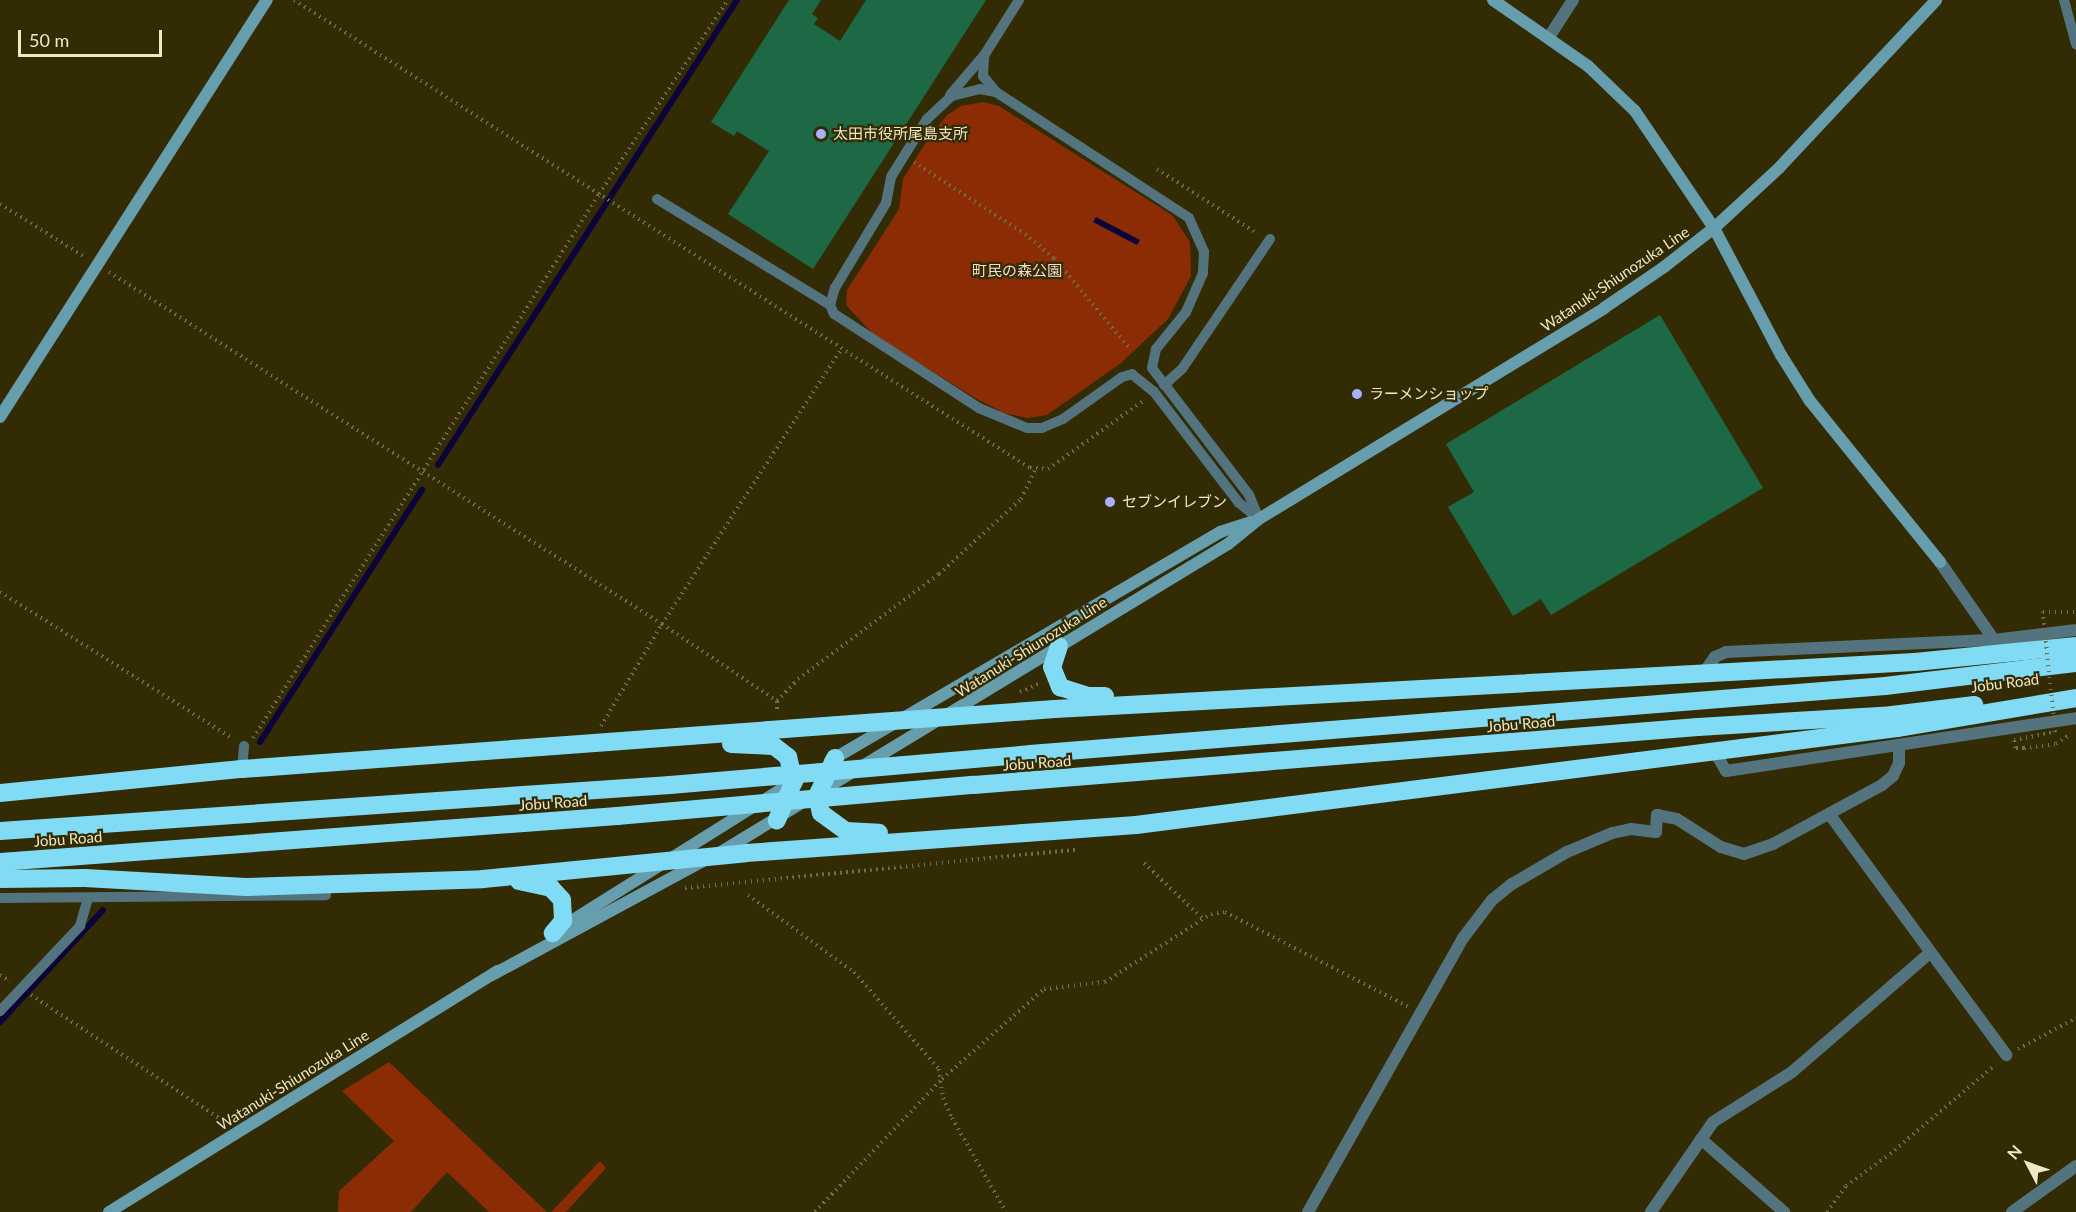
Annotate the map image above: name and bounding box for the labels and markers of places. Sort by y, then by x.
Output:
place label: 太田市役所尾島支所 [833,125,968,143]
marker: 太田市役所尾島支所 [814,127,828,141]
place label: ラーメンショップ [1369,385,1489,403]
marker: ラーメンショップ [1350,387,1364,401]
place label: セブンイレブン [1122,493,1227,511]
marker: セブンイレブン [1103,495,1117,509]

